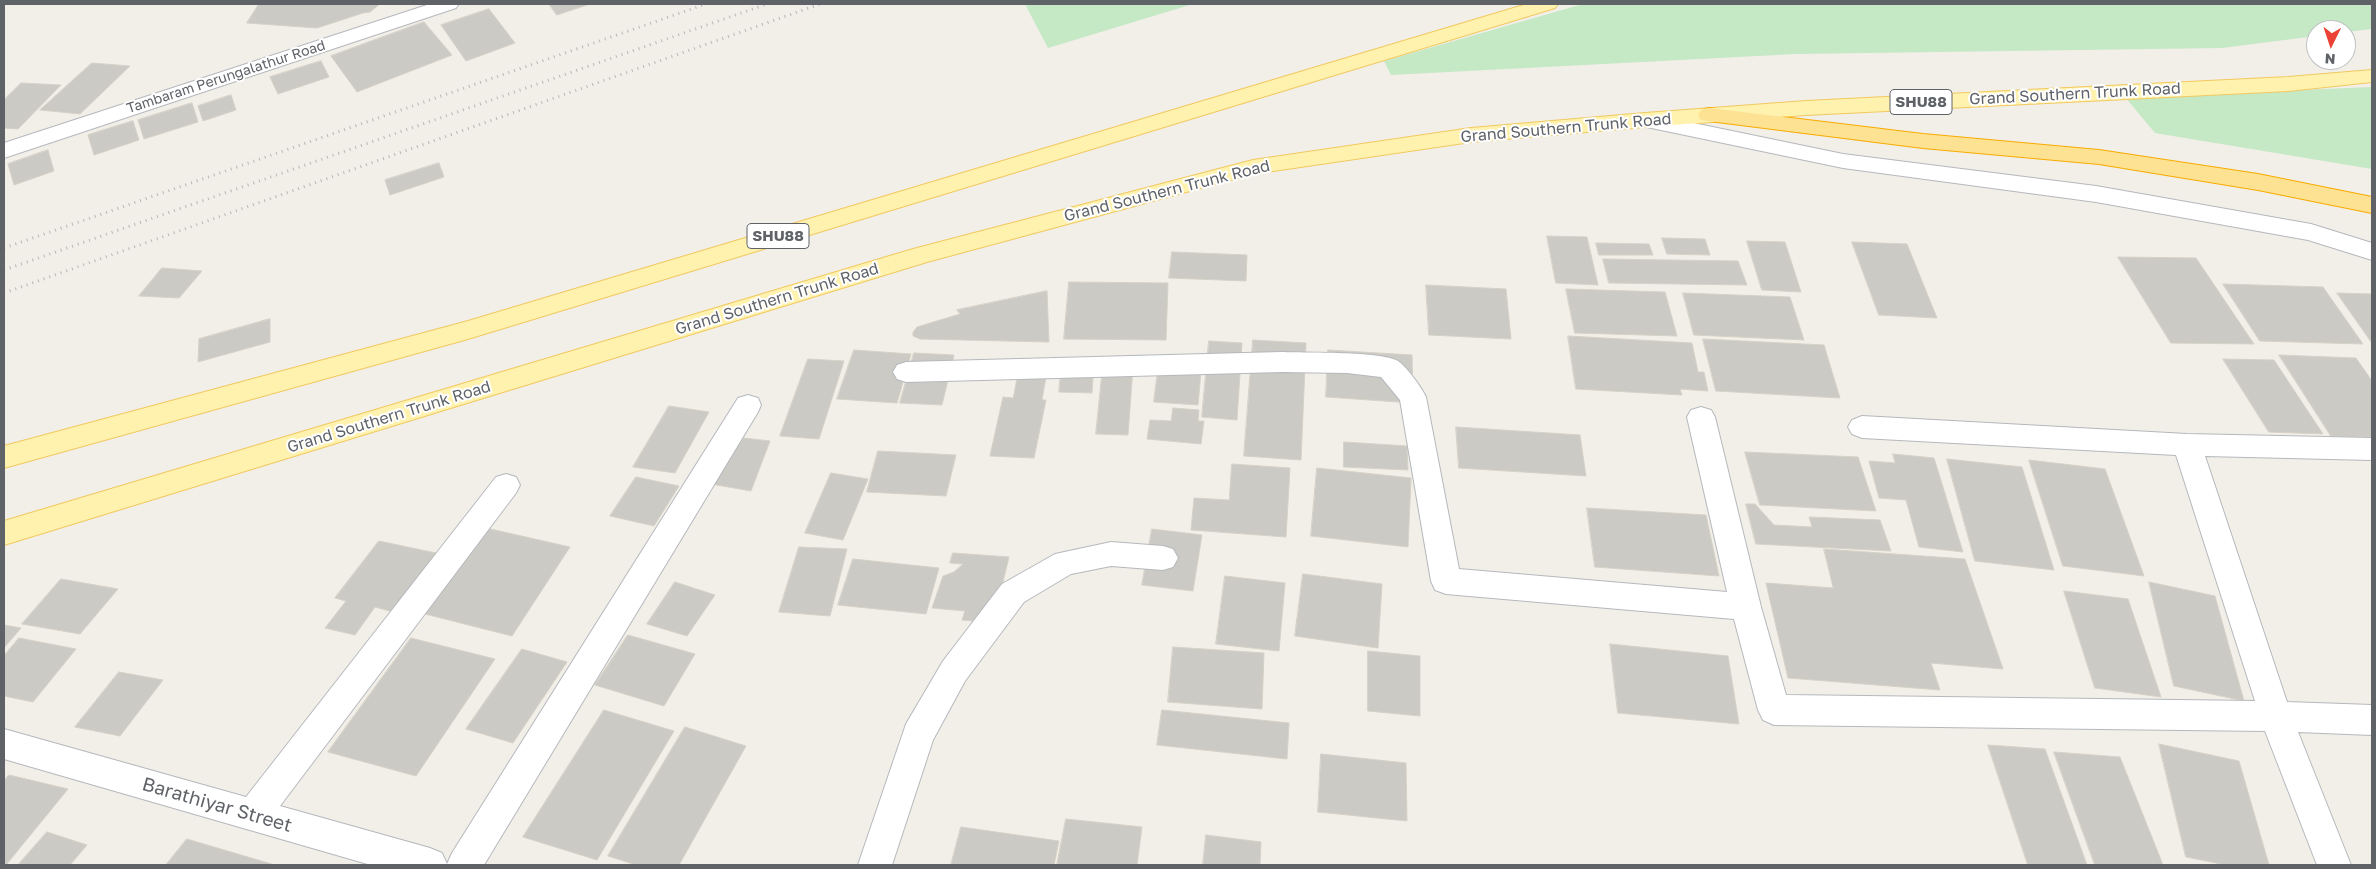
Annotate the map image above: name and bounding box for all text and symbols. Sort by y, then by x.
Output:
north arrow [2306,20,2356,70]
street label: Tambaram Perungalathur Road [125,37,327,117]
text: N [2324,51,2336,68]
street label: Grand Southern Trunk Road [1969,79,2181,109]
road number: SHU88 [1890,90,1952,114]
street label: Grand Southern Trunk Road [1460,109,1672,147]
street label: Grand Southern Trunk Road [1062,156,1272,226]
road number: SHU88 [747,224,809,248]
street label: Grand Southern Trunk Road [673,259,881,339]
street label: Grand Southern Trunk Road [285,377,493,457]
street label: Barathiyar Street [139,773,295,837]

